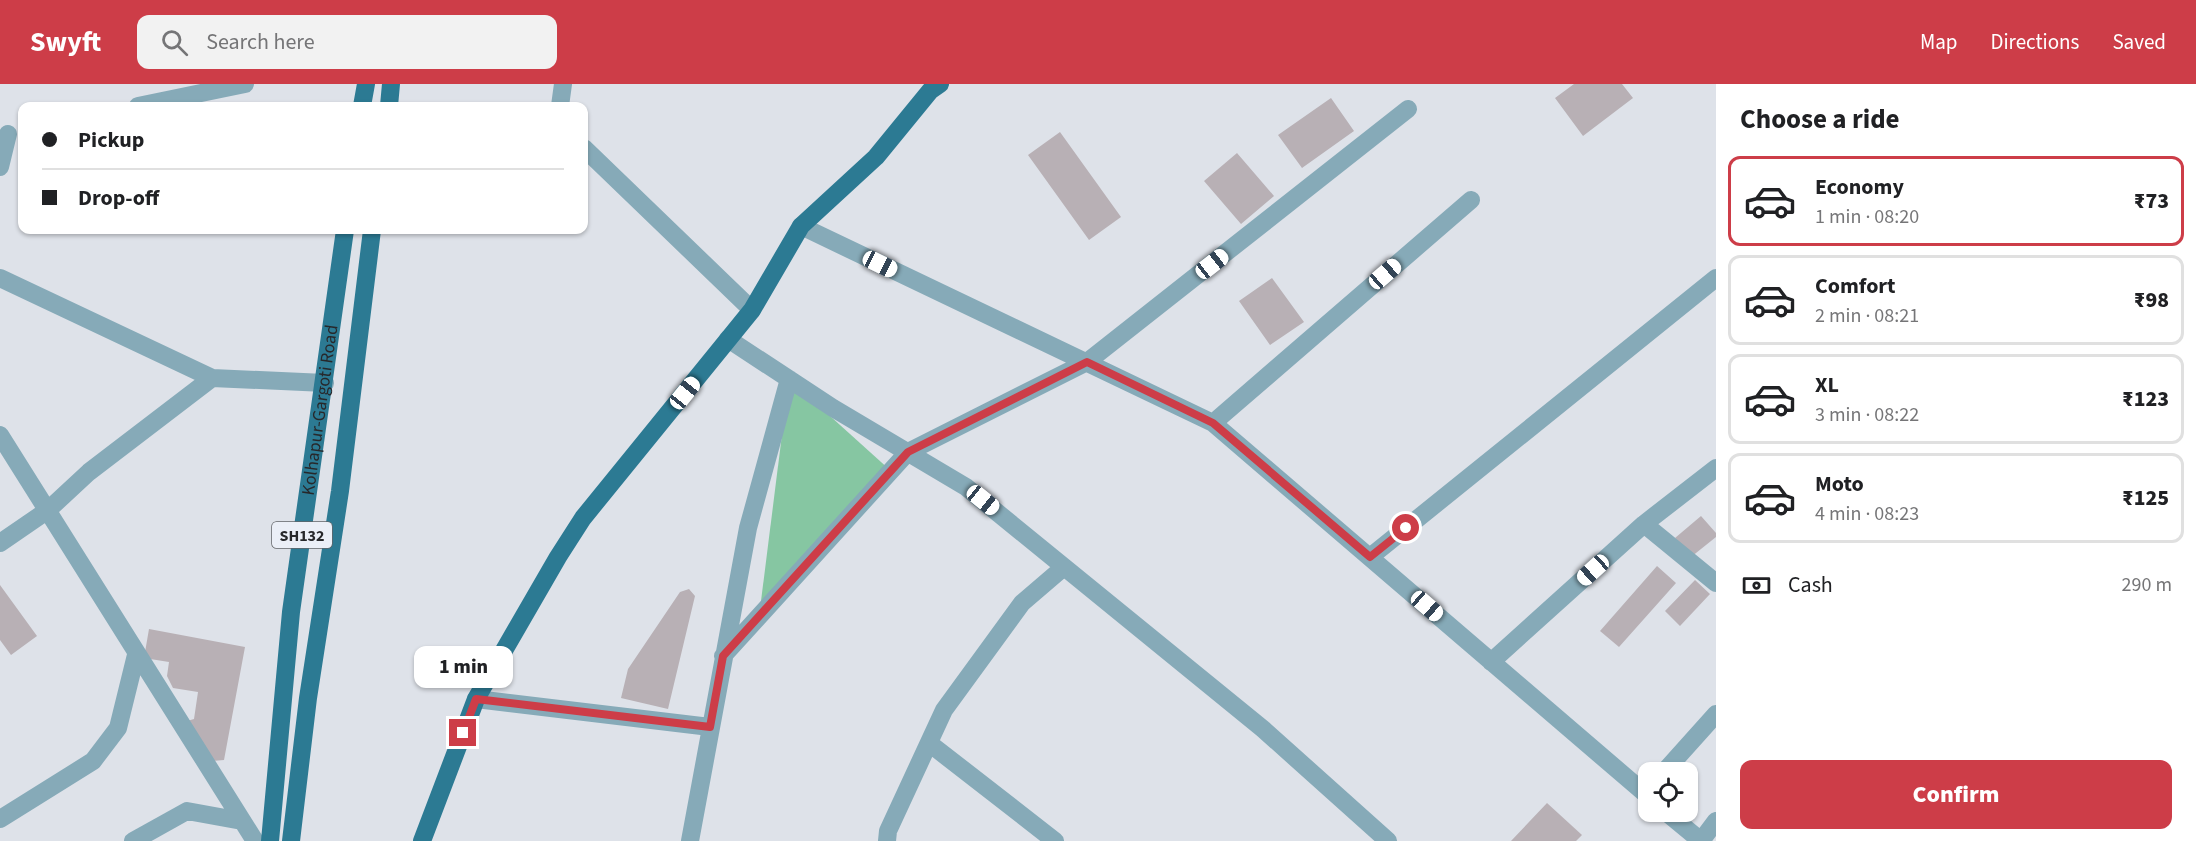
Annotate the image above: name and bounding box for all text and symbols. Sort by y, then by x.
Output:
search box [137,15,557,69]
text: Swyft [30,22,101,62]
icon: search [158,26,191,59]
text: Search here [206,26,315,58]
text: Map [1920,27,1958,57]
text: Directions [1991,27,2079,57]
text: Saved [2112,27,2166,57]
text: Choose a ride [1740,100,1900,139]
text: Pickup [78,124,144,156]
text: Economy [1815,171,1904,203]
icon: car [1743,174,1797,228]
text: Drop-off [78,182,159,214]
text: ₹73 [2134,185,2169,217]
text: 1 min · 08:20 [1815,203,1919,231]
car [1192,246,1232,282]
car [860,248,900,280]
car [1366,255,1404,293]
text: Comfort [1815,270,1896,302]
icon: car [1743,273,1797,327]
text: ₹98 [2134,284,2169,316]
text: 2 min · 08:21 [1815,302,1919,330]
street label: Kolhapur-Gargoti Road [296,323,344,497]
text: XL [1815,369,1839,401]
icon: car [1743,372,1797,426]
car [667,373,703,413]
text: ₹123 [2122,383,2169,415]
text: 3 min · 08:22 [1815,401,1919,429]
text: Moto [1815,468,1864,500]
icon: car [1743,471,1797,525]
car [963,482,1003,518]
text: ₹125 [2122,482,2169,514]
text: 4 min · 08:23 [1815,500,1919,528]
route start [1392,514,1419,541]
road number: SH132 [272,522,332,548]
car [1574,551,1612,589]
icon: cash [1740,569,1773,602]
text: Cash [1788,569,1833,601]
text: 290 m [2122,571,2172,599]
car [1408,587,1446,625]
callout: 1 min [414,646,512,688]
text: 1 min [439,653,488,681]
route end [449,719,476,746]
button: Confirm [1740,760,2172,829]
map controls [1638,762,1698,822]
button: locate [1638,762,1698,822]

